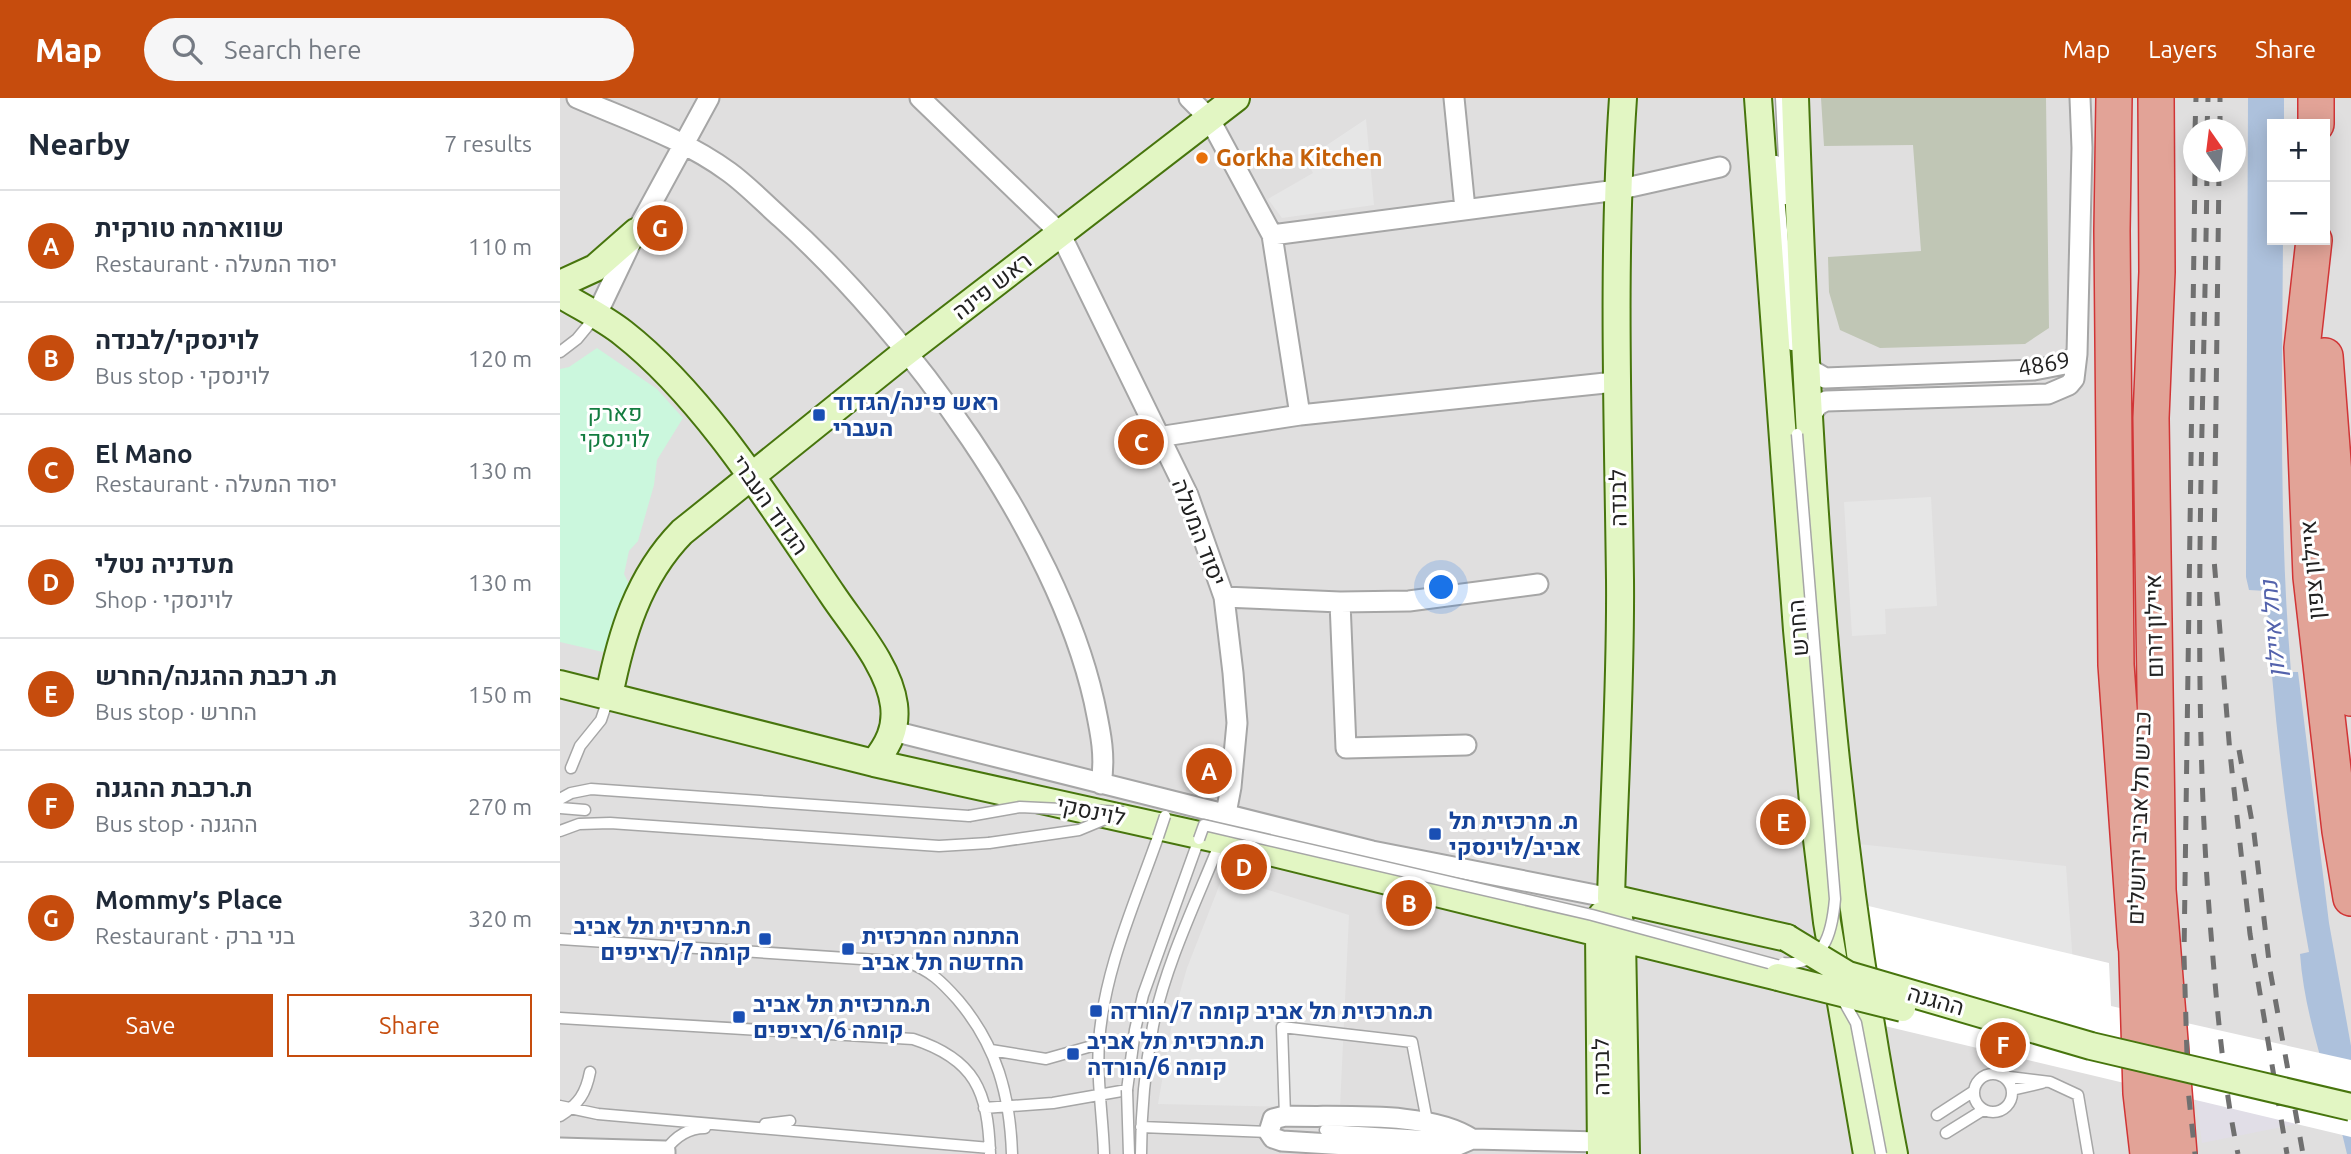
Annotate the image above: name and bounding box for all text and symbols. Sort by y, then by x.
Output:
search box [144,18,634,81]
icon: search [168,30,206,68]
text: Map [35,31,102,68]
text: Search here [224,35,362,64]
text: Map [2063,36,2110,63]
text: Layers [2148,36,2217,63]
text: Share [2255,36,2316,63]
north arrow [2183,119,2246,182]
map controls [2267,119,2330,245]
button: + [2267,119,2330,182]
text: Nearby [28,127,130,161]
text: 7 results [444,131,532,156]
place label: Gorkha Kitchen [1216,145,1383,170]
marker: Gorkha Kitchen [1194,150,1210,166]
button: − [2267,182,2330,245]
pin: G [637,202,683,254]
text: שווארמה טורקית [95,213,284,242]
text: A [43,234,59,259]
text: 110 m [468,234,532,259]
street label: ראש פינה [947,247,1036,324]
text: Restaurant · יסוד המעלה [95,251,337,276]
text: לוינסקי/לבנדה [95,325,259,354]
text: B [43,346,59,371]
text: 120 m [468,346,532,371]
street label: 4869 [2016,347,2072,380]
text: Bus stop · לוינסקי [95,363,270,388]
place label: ראש פינה/הגדוד העברי [833,389,999,440]
park label: פארק לוינסקי [580,400,650,452]
marker: ראש פינה/הגדוד העברי [811,407,827,423]
pin: C [1118,416,1164,468]
text: El Mano [95,439,193,468]
street label: הגדוד העברי [727,450,814,559]
text: C [44,458,58,483]
text: 130 m [468,458,532,483]
street label: לבנדה [1604,469,1631,527]
text: Restaurant · יסוד המעלה [95,471,337,496]
street label: יסוד המעלה [1168,475,1231,589]
street label: איילון צפון [2295,519,2329,621]
text: מעדניה נטלי [95,549,234,578]
text: D [43,570,59,595]
text: 130 m [468,570,532,595]
your location [1424,570,1458,604]
street label: איילון דרום [2140,574,2168,678]
water label: נחל איילון [2255,577,2290,679]
text: Shop · לוינסקי [95,587,233,612]
street label: החרש [1783,599,1812,658]
text: ת. רכבת ההגנה/החרש [95,661,337,690]
text: E [44,682,58,707]
text: 150 m [468,682,532,707]
text: Bus stop · החרש [95,699,257,724]
street label: כביש תל אביב ירושלים [2122,710,2155,925]
pin: A [1186,745,1232,797]
text: ת.רכבת ההגנה [95,773,253,802]
street label: לוינסקי [1054,791,1128,831]
text: F [45,794,57,819]
text: 270 m [468,794,532,819]
pin: E [1760,796,1806,848]
place label: ת. מרכזית תל אביב/לוינסקי [1449,808,1581,860]
text: Bus stop · ההגנה [95,811,258,836]
marker: ת. מרכזית תל אביב/לוינסקי [1427,826,1443,842]
pin: D [1221,841,1267,893]
pin: B [1386,877,1432,929]
text: Mommy׳s Place [95,885,283,914]
text: G [43,906,59,931]
text: 320 m [468,906,532,931]
place label: ת.מרכזית תל אביב קומה 7/רציפים [573,913,751,965]
text: Restaurant · בני ברק [95,923,295,948]
place label: התחנה המרכזית החדשה תל אביב [862,923,1024,974]
marker: ת.מרכזית תל אביב קומה 7/רציפים [757,931,773,947]
marker: התחנה המרכזית החדשה תל אביב [840,941,856,957]
street label: ההגנה [1905,980,1967,1020]
place label: ת.מרכזית תל אביב קומה 6/רציפים [753,991,931,1043]
button: Save [28,994,273,1057]
button: Share [287,994,532,1057]
place label: ת.מרכזית תל אביב קומה 7/הורדה [1110,998,1433,1024]
marker: ת.מרכזית תל אביב קומה 7/הורדה [1088,1003,1104,1019]
marker: ת.מרכזית תל אביב קומה 6/רציפים [731,1009,747,1025]
pin: F [1980,1019,2026,1071]
place label: ת.מרכזית תל אביב קומה 6/הורדה [1087,1028,1265,1080]
street label: לבנדה [1587,1038,1614,1096]
marker: ת.מרכזית תל אביב קומה 6/הורדה [1065,1046,1081,1062]

